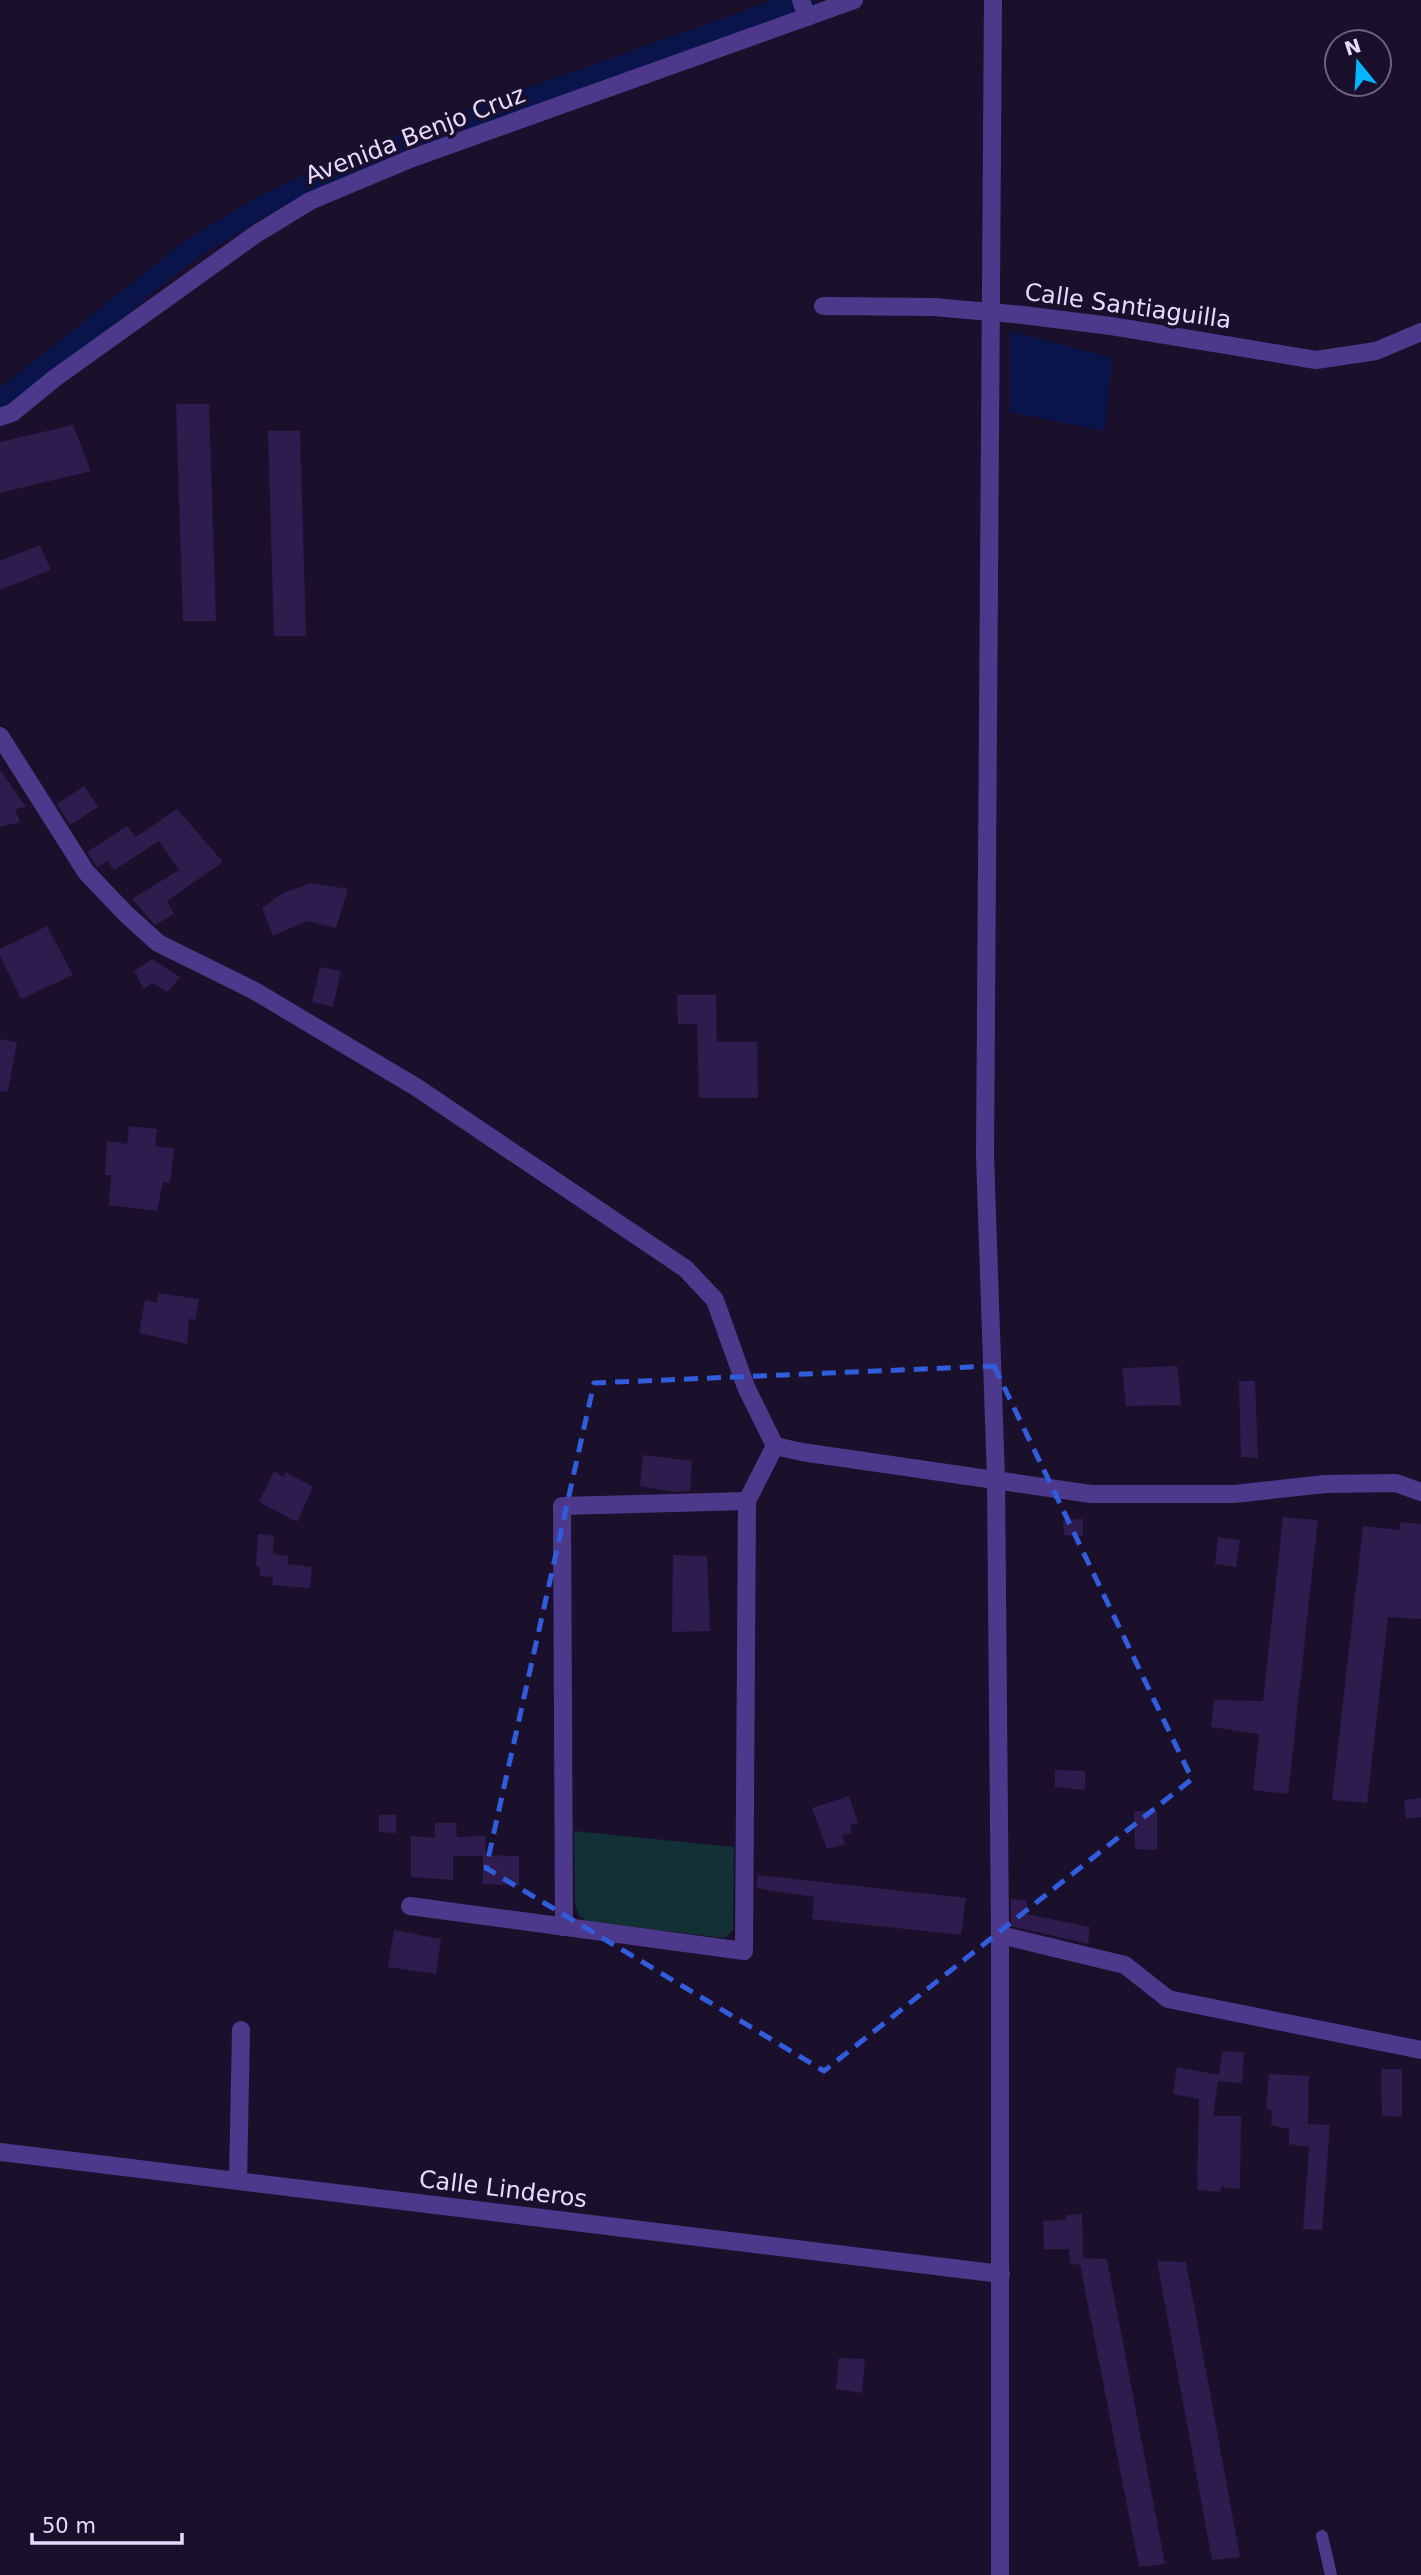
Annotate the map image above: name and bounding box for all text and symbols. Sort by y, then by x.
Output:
north arrow [1323,28,1393,98]
text: N [1342,34,1364,60]
street label: Avenida Benjo Cruz [301,80,529,190]
street label: Calle Santiaguilla [1023,278,1233,334]
street label: Calle Linderos [417,2165,589,2213]
scale bar [32,2502,182,2546]
text: 50 m [42,2514,96,2538]

